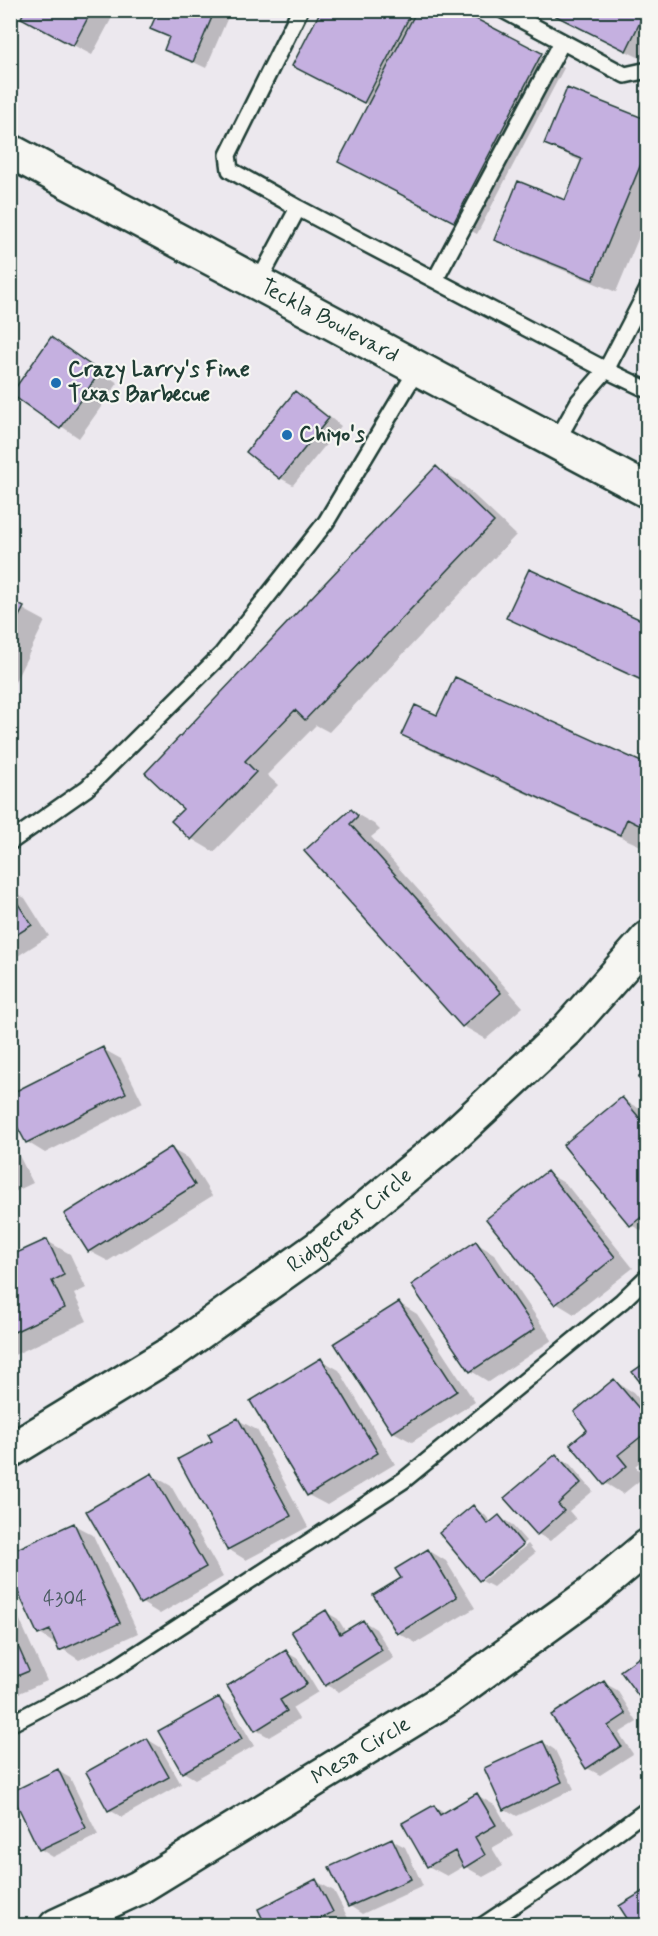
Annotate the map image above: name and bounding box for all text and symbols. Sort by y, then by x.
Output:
street label: Teckla Boulevard [255,273,404,370]
place label: Crazy Larry's Fine Texas Barbecue [68,356,250,409]
marker: Crazy Larry's Fine Texas Barbecue [49,376,63,390]
place label: Chiyo's [299,421,365,449]
marker: Chiyo's [280,428,294,442]
street label: Ridgecrest Circle [282,1162,418,1279]
house number: 4304 [43,1586,87,1613]
street label: Mesa Circle [306,1710,416,1792]

